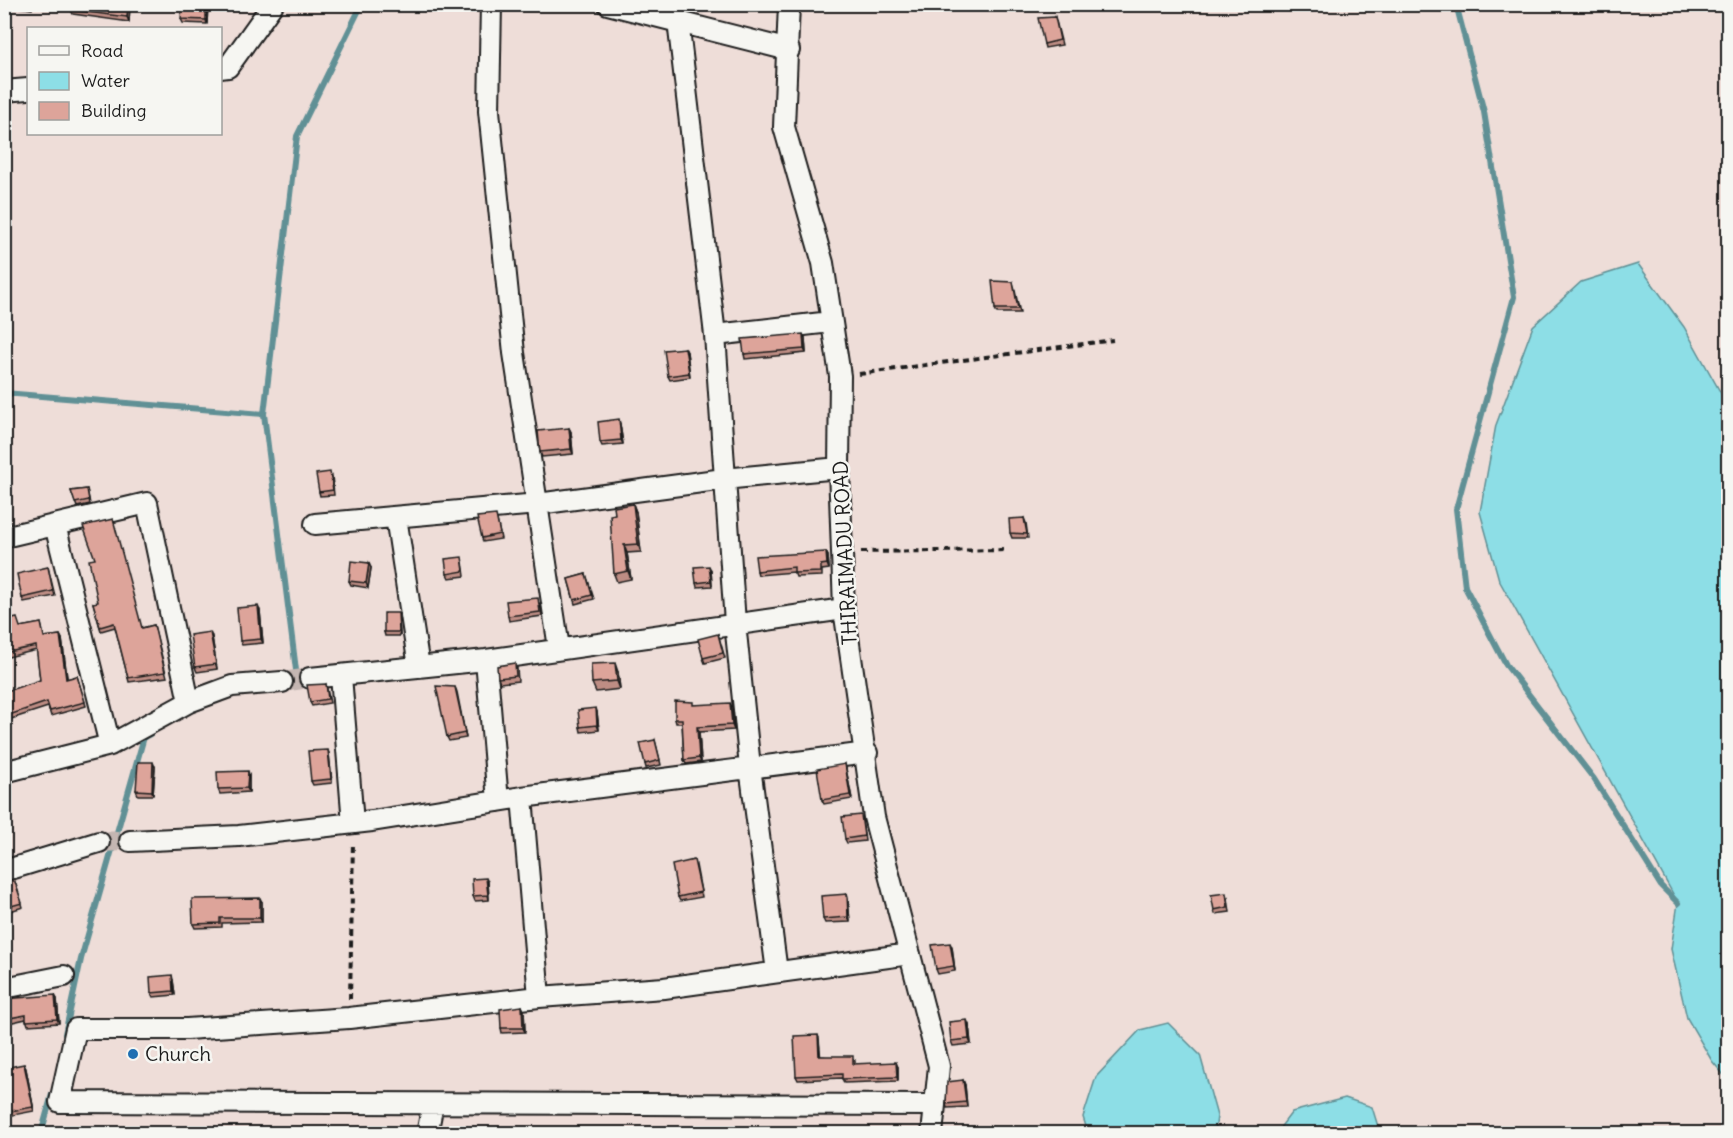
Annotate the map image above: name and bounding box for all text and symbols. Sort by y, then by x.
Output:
legend [27,27,222,135]
text: Road [81,39,124,62]
text: Water [81,69,131,92]
text: Building [81,99,146,122]
street label: THIRAIMADU ROAD [827,460,862,646]
place label: Church [145,1041,211,1066]
marker: Church [126,1047,140,1061]

